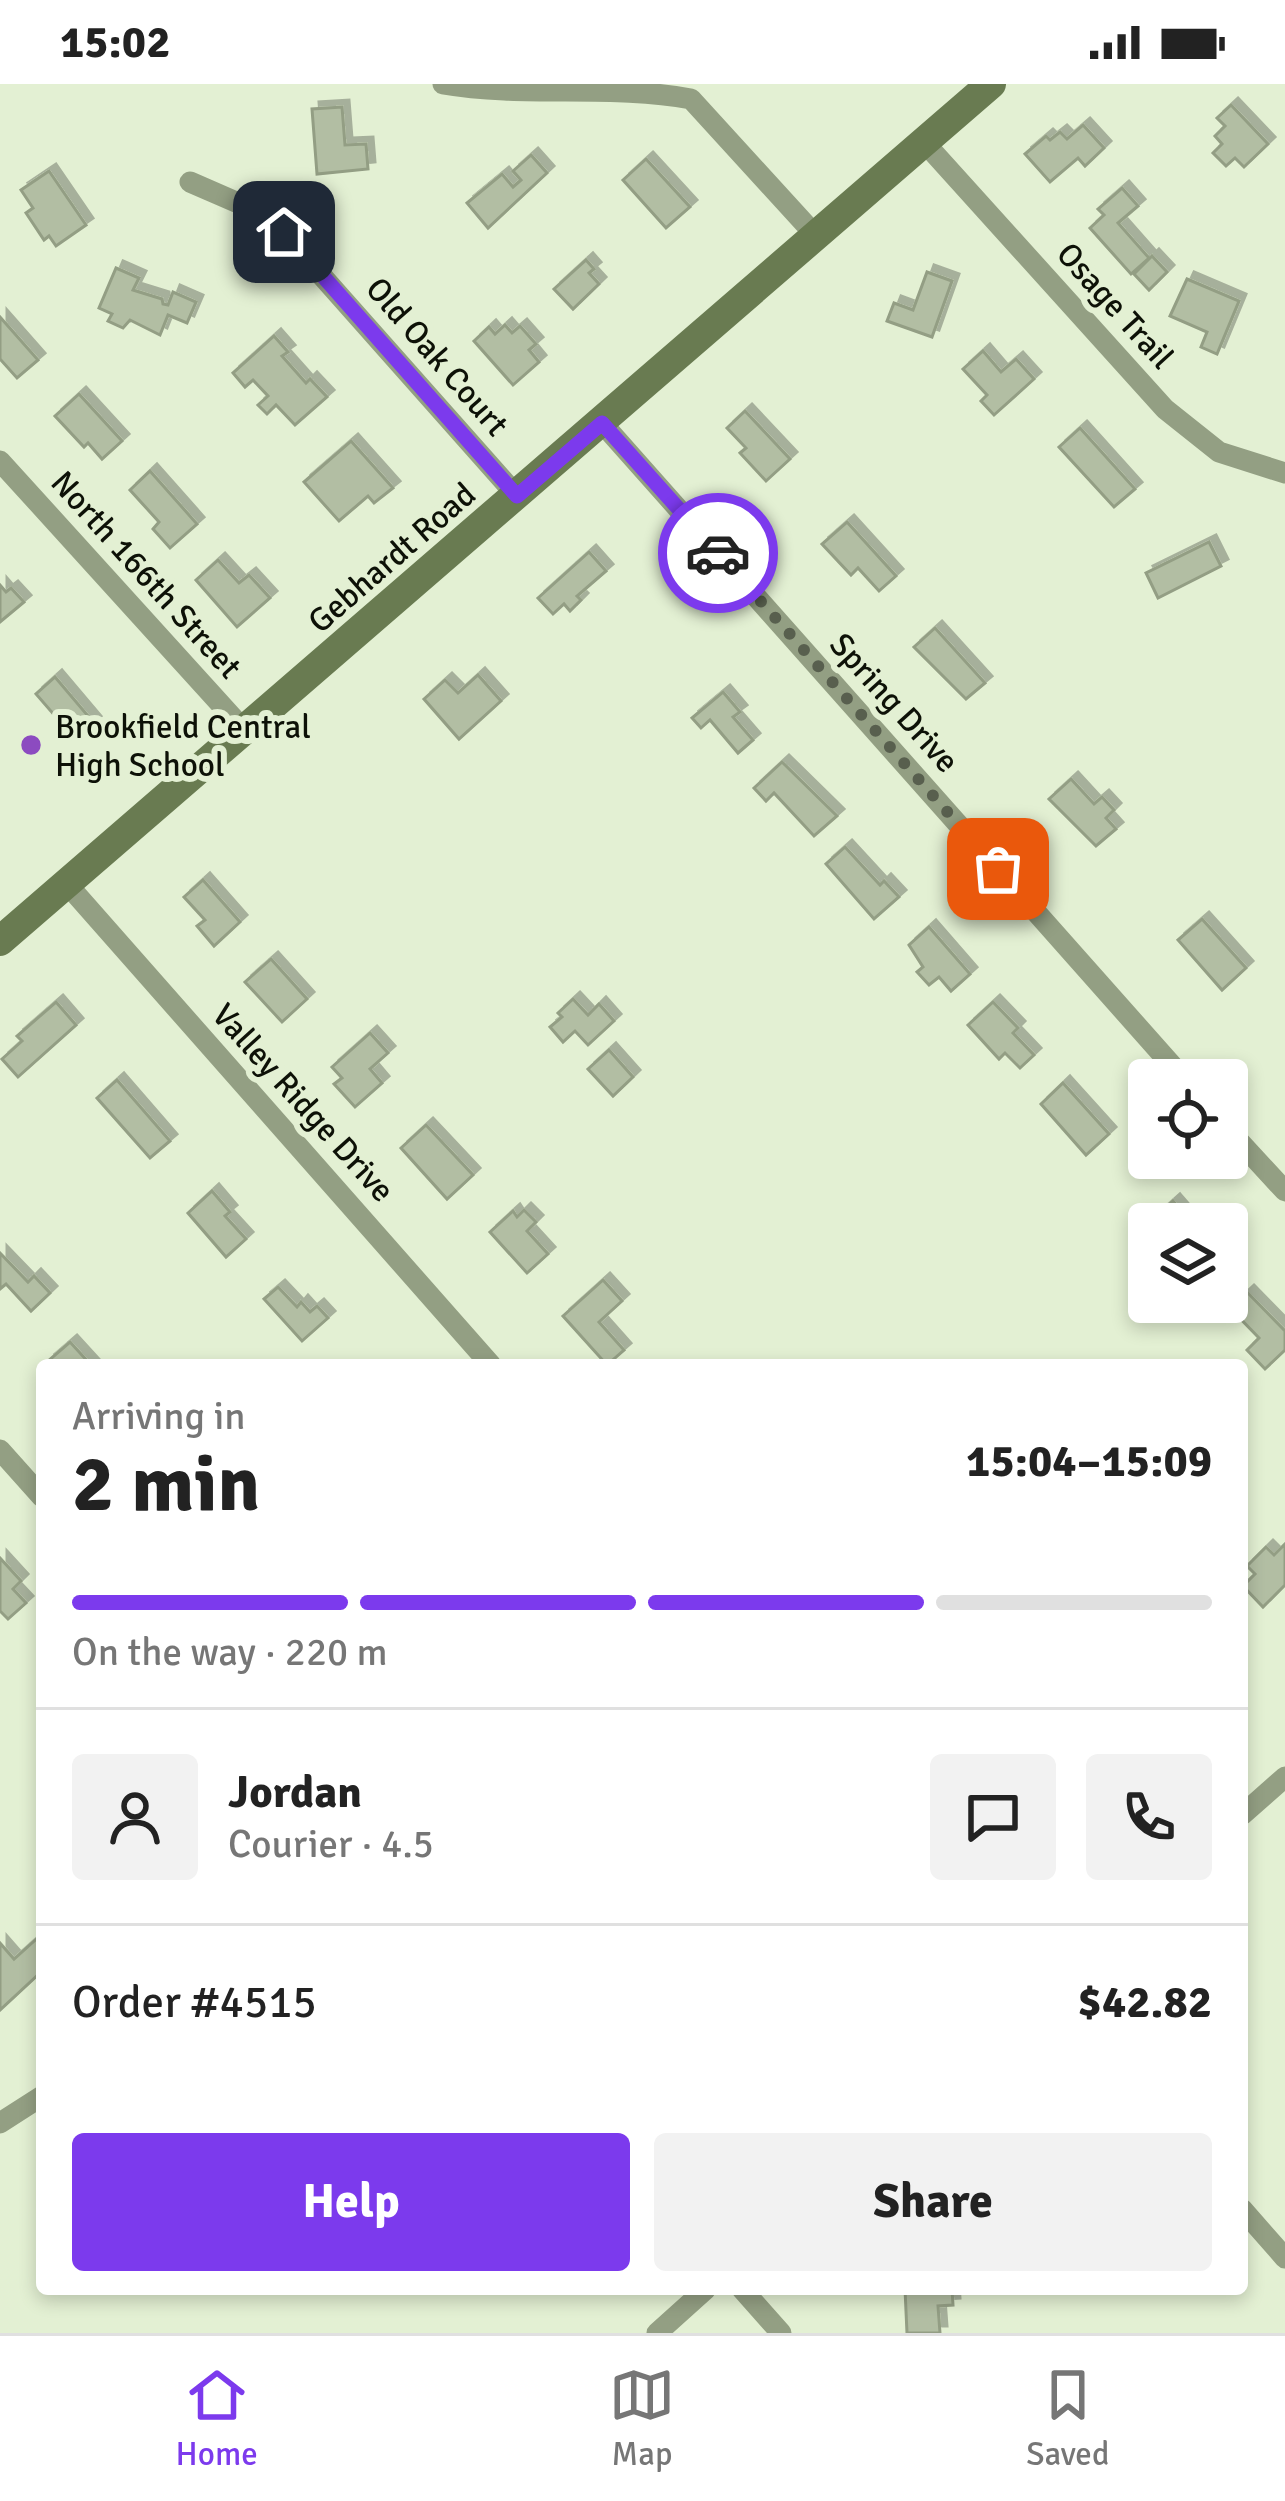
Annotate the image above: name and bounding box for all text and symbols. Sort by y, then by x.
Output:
text: 15:02 [60,15,170,70]
pin [233,181,335,283]
icon: home [251,199,317,265]
street label: Osage Trail [1047,234,1182,378]
street label: Old Oak Court [357,269,517,445]
street label: North 166th Street [42,463,250,687]
street label: Gebhardt Road [300,474,484,642]
courier [658,493,778,613]
icon: car [685,520,751,586]
street label: Spring Drive [820,625,967,781]
place label: Brookfield Central High School [55,707,311,786]
marker: Brookfield Central High School [18,732,44,758]
pin [947,818,1049,920]
icon: bag [965,836,1031,902]
street label: Valley Ridge Drive [203,995,403,1211]
map controls [1128,1059,1248,1323]
button: locate [1128,1059,1248,1179]
button: layers [1128,1203,1248,1323]
text: Arriving in [72,1392,246,1440]
text: 15:04–15:09 [966,1434,1212,1489]
text: 2 min [72,1437,260,1533]
text: On the way · 220 m [72,1628,388,1676]
button: person [72,1754,198,1880]
button: chat [930,1754,1056,1880]
button: phone [1086,1754,1212,1880]
text: Jordan [228,1765,362,1820]
text: Courier · 4.5 [228,1820,434,1868]
text: Order #4515 [72,1975,317,2030]
text: $42.82 [1078,1975,1212,2030]
button: Help [72,2133,630,2271]
button: Share [654,2133,1212,2271]
tab: Home [176,2362,258,2475]
tab: Map [609,2362,675,2475]
tab: Saved [1026,2362,1109,2475]

